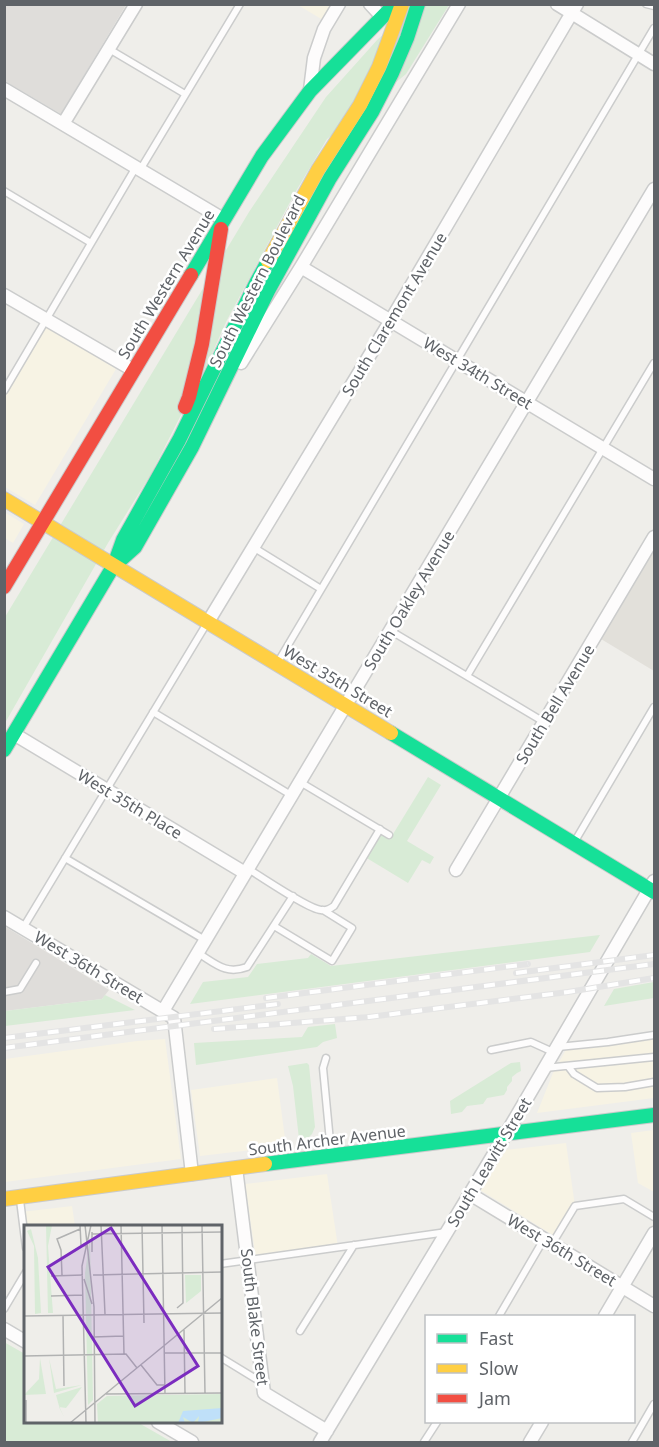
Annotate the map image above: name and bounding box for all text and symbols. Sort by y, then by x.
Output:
street label: South Western Boulevard [204,191,310,371]
street label: South Western Avenue [113,205,219,363]
street label: South Claremont Avenue [336,228,452,400]
street label: West 34th Street [419,332,537,414]
street label: South Oakley Avenue [358,526,460,674]
street label: West 35th Street [279,640,397,722]
street label: South Bell Avenue [510,640,600,768]
street label: West 35th Place [73,764,187,844]
street label: West 36th Street [30,926,148,1008]
street label: South Leavitt Street [442,1093,536,1231]
street label: South Archer Avenue [247,1119,407,1161]
street label: West 36th Street [503,1209,621,1291]
inset map [24,1225,222,1423]
street label: South Blake Street [236,1247,274,1387]
legend [425,1315,635,1423]
text: Fast [479,1326,514,1350]
text: Slow [479,1356,518,1380]
text: Jam [477,1386,511,1410]

